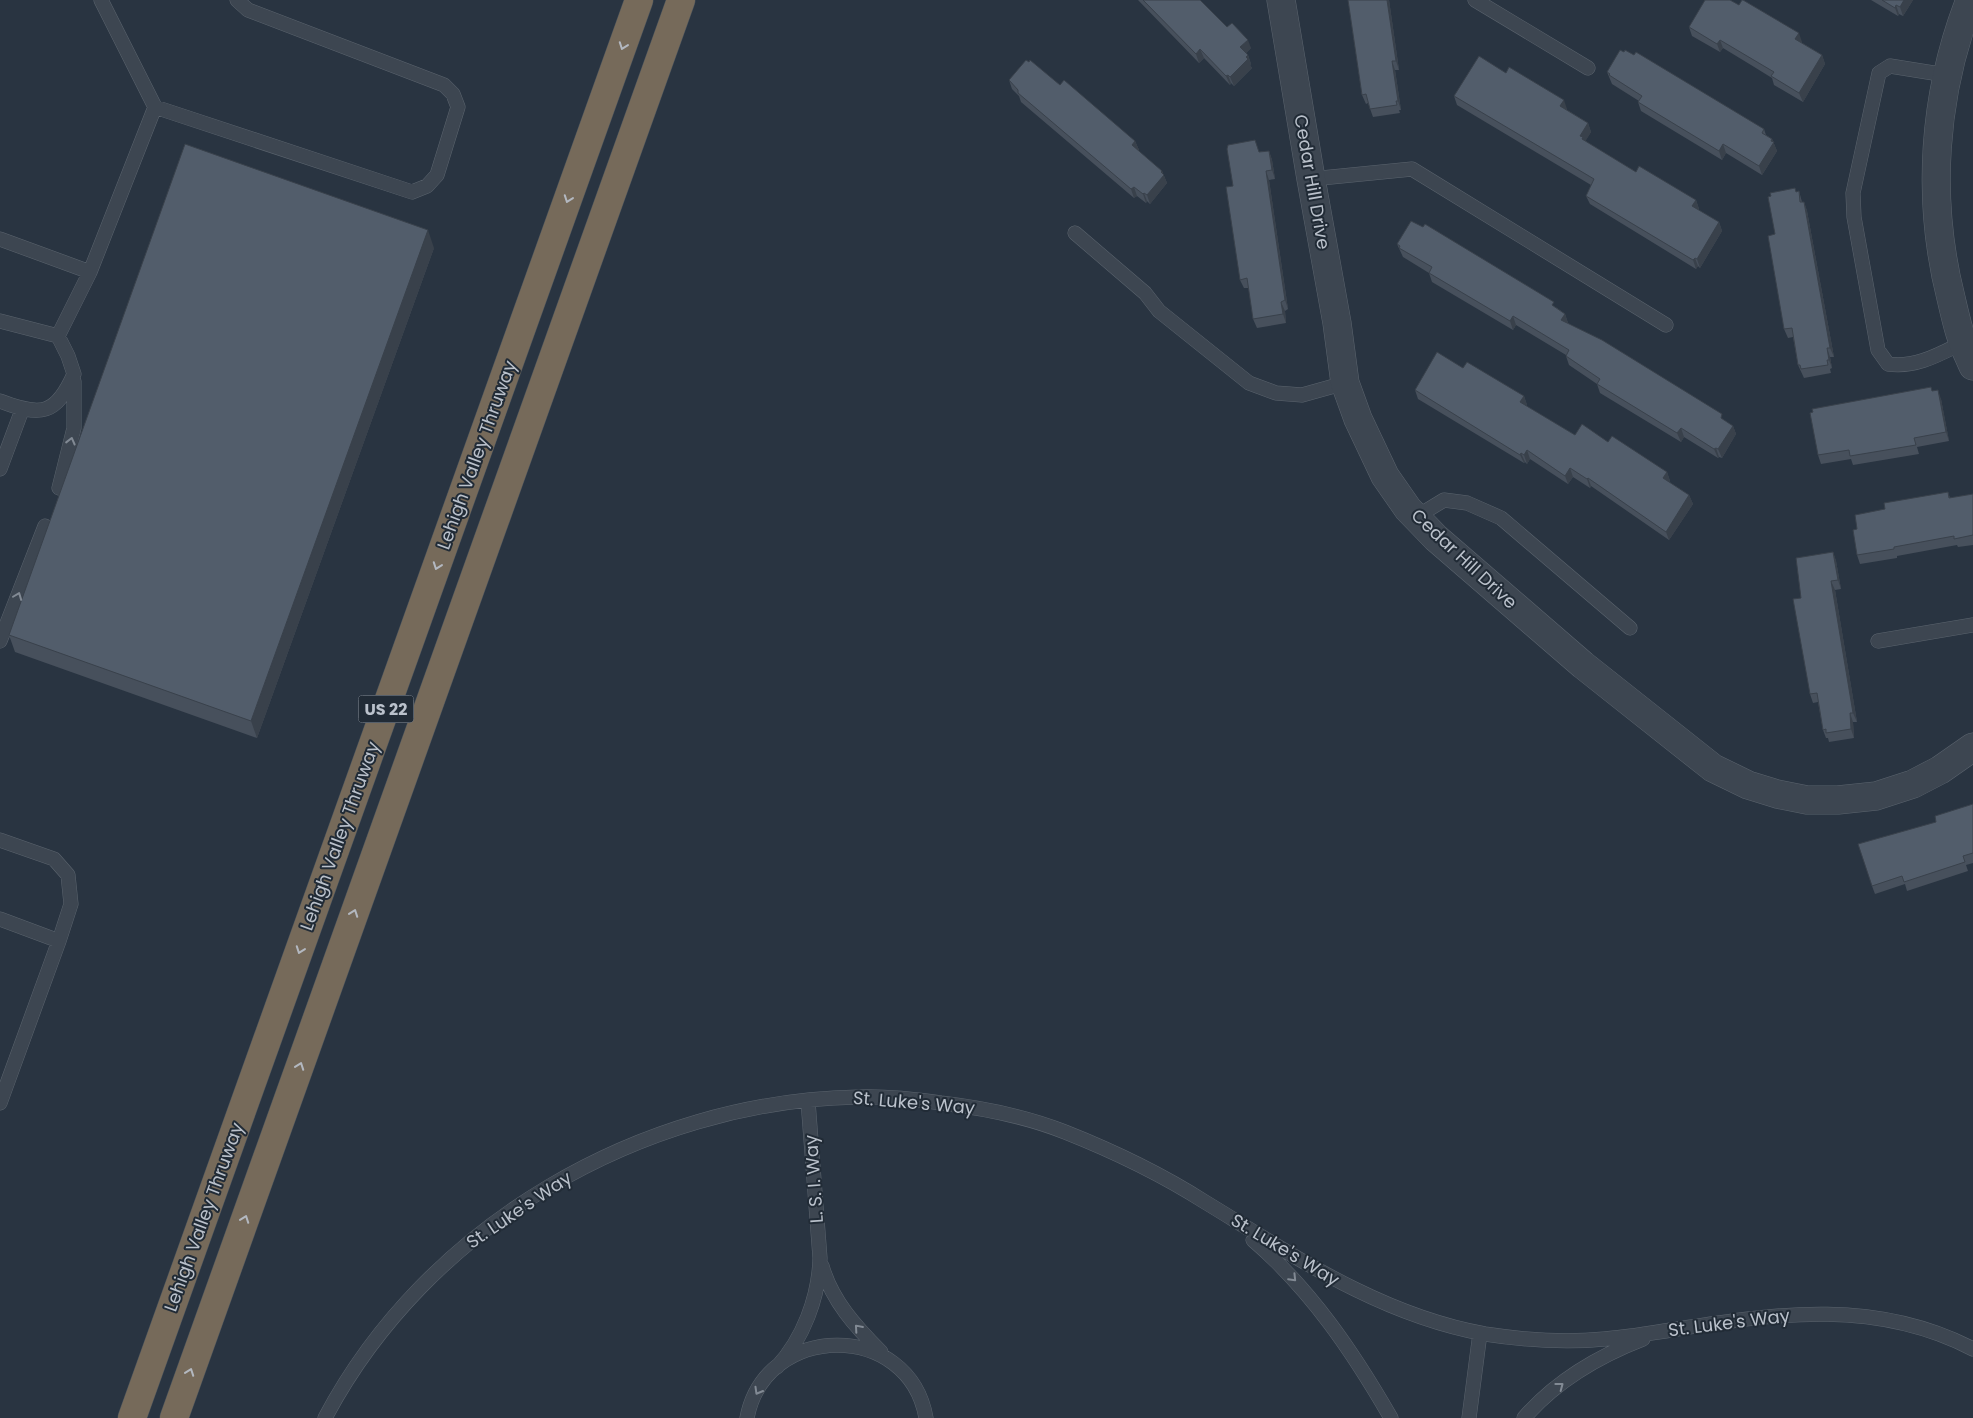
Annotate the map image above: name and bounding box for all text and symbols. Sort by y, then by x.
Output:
one-way arrow [619,41,629,50]
street label: Cedar Hill Drive [1288,112,1337,251]
one-way arrow [564,194,574,203]
street label: Lehigh Valley Thruway [431,357,522,553]
one-way arrow [65,436,76,445]
street label: Cedar Hill Drive [1406,503,1523,614]
one-way arrow [433,561,443,570]
one-way arrow [12,592,22,601]
road number: US 22 [358,696,414,722]
street label: Lehigh Valley Thruway [294,738,385,934]
one-way arrow [348,909,358,918]
one-way arrow [296,945,306,954]
one-way arrow [294,1062,304,1071]
street label: St. Luke's Way [852,1085,976,1120]
street label: Lehigh Valley Thruway [158,1119,249,1315]
street label: L. S. I. Way [798,1134,829,1224]
street label: St. Luke's Way [461,1165,576,1254]
street label: St. Luke's Way [1226,1207,1344,1292]
one-way arrow [239,1215,249,1224]
one-way arrow [1287,1272,1296,1281]
street label: St. Luke's Way [1667,1303,1791,1342]
one-way arrow [855,1325,864,1334]
one-way arrow [184,1368,194,1377]
one-way arrow [1554,1383,1563,1391]
one-way arrow [755,1386,765,1395]

